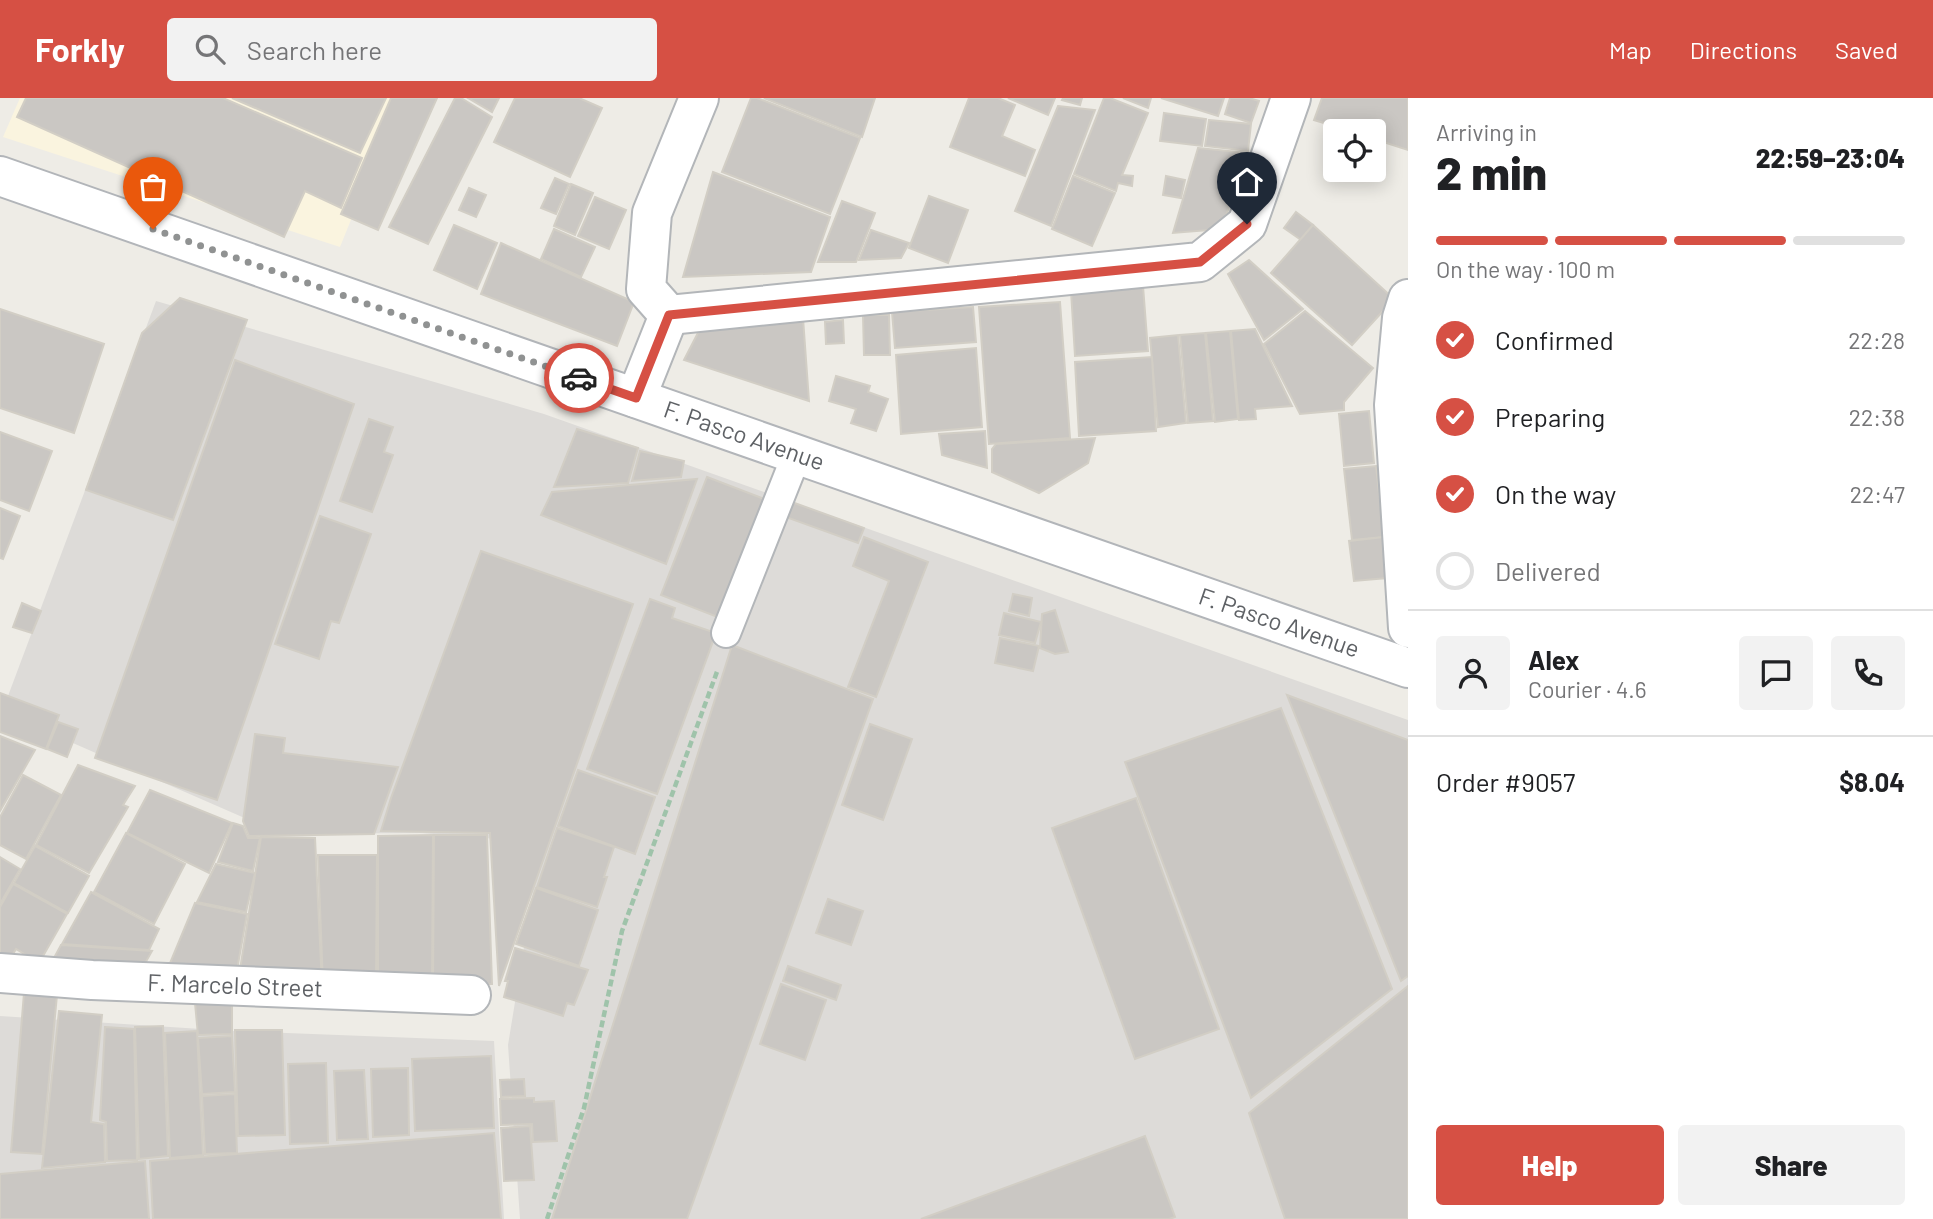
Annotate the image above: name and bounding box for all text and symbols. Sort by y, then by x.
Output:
search box [167,18,657,81]
text: Forkly [35,29,125,69]
icon: search [191,30,229,68]
text: Search here [247,34,382,65]
text: Map [1609,35,1652,64]
text: Directions [1690,35,1797,64]
text: Saved [1835,35,1898,64]
text: Arriving in [1436,118,1537,146]
map controls [1323,119,1386,182]
button: locate [1323,119,1386,182]
text: 22:59–23:04 [1756,142,1905,173]
text: 2 min [1436,144,1547,199]
pin [1217,152,1277,224]
pin [123,157,183,229]
icon: home [1228,163,1266,201]
icon: bag [134,168,172,206]
text: On the way · 100 m [1436,255,1615,283]
icon: check [1436,321,1474,359]
text: Confirmed [1495,324,1614,355]
text: 22:28 [1848,326,1905,354]
courier [544,343,614,413]
icon: car [560,359,598,397]
street label: F. Pasco Avenue [660,394,829,476]
icon: check [1436,398,1474,436]
text: Preparing [1495,401,1605,432]
text: 22:38 [1849,403,1905,431]
icon: check [1436,475,1474,513]
text: On the way [1495,478,1616,509]
text: 22:47 [1850,480,1905,508]
text: Delivered [1495,555,1601,586]
street label: F. Pasco Avenue [1195,581,1364,663]
button: person [1436,636,1510,710]
button: chat [1739,636,1813,710]
button: phone [1831,636,1905,710]
text: Alex [1528,644,1579,675]
text: Courier · 4.6 [1528,675,1647,703]
text: Order #9057 [1436,766,1575,797]
text: $8.04 [1839,766,1905,797]
street label: F. Marcelo Street [147,967,323,1002]
button: Help [1436,1125,1664,1205]
button: Share [1678,1125,1905,1205]

